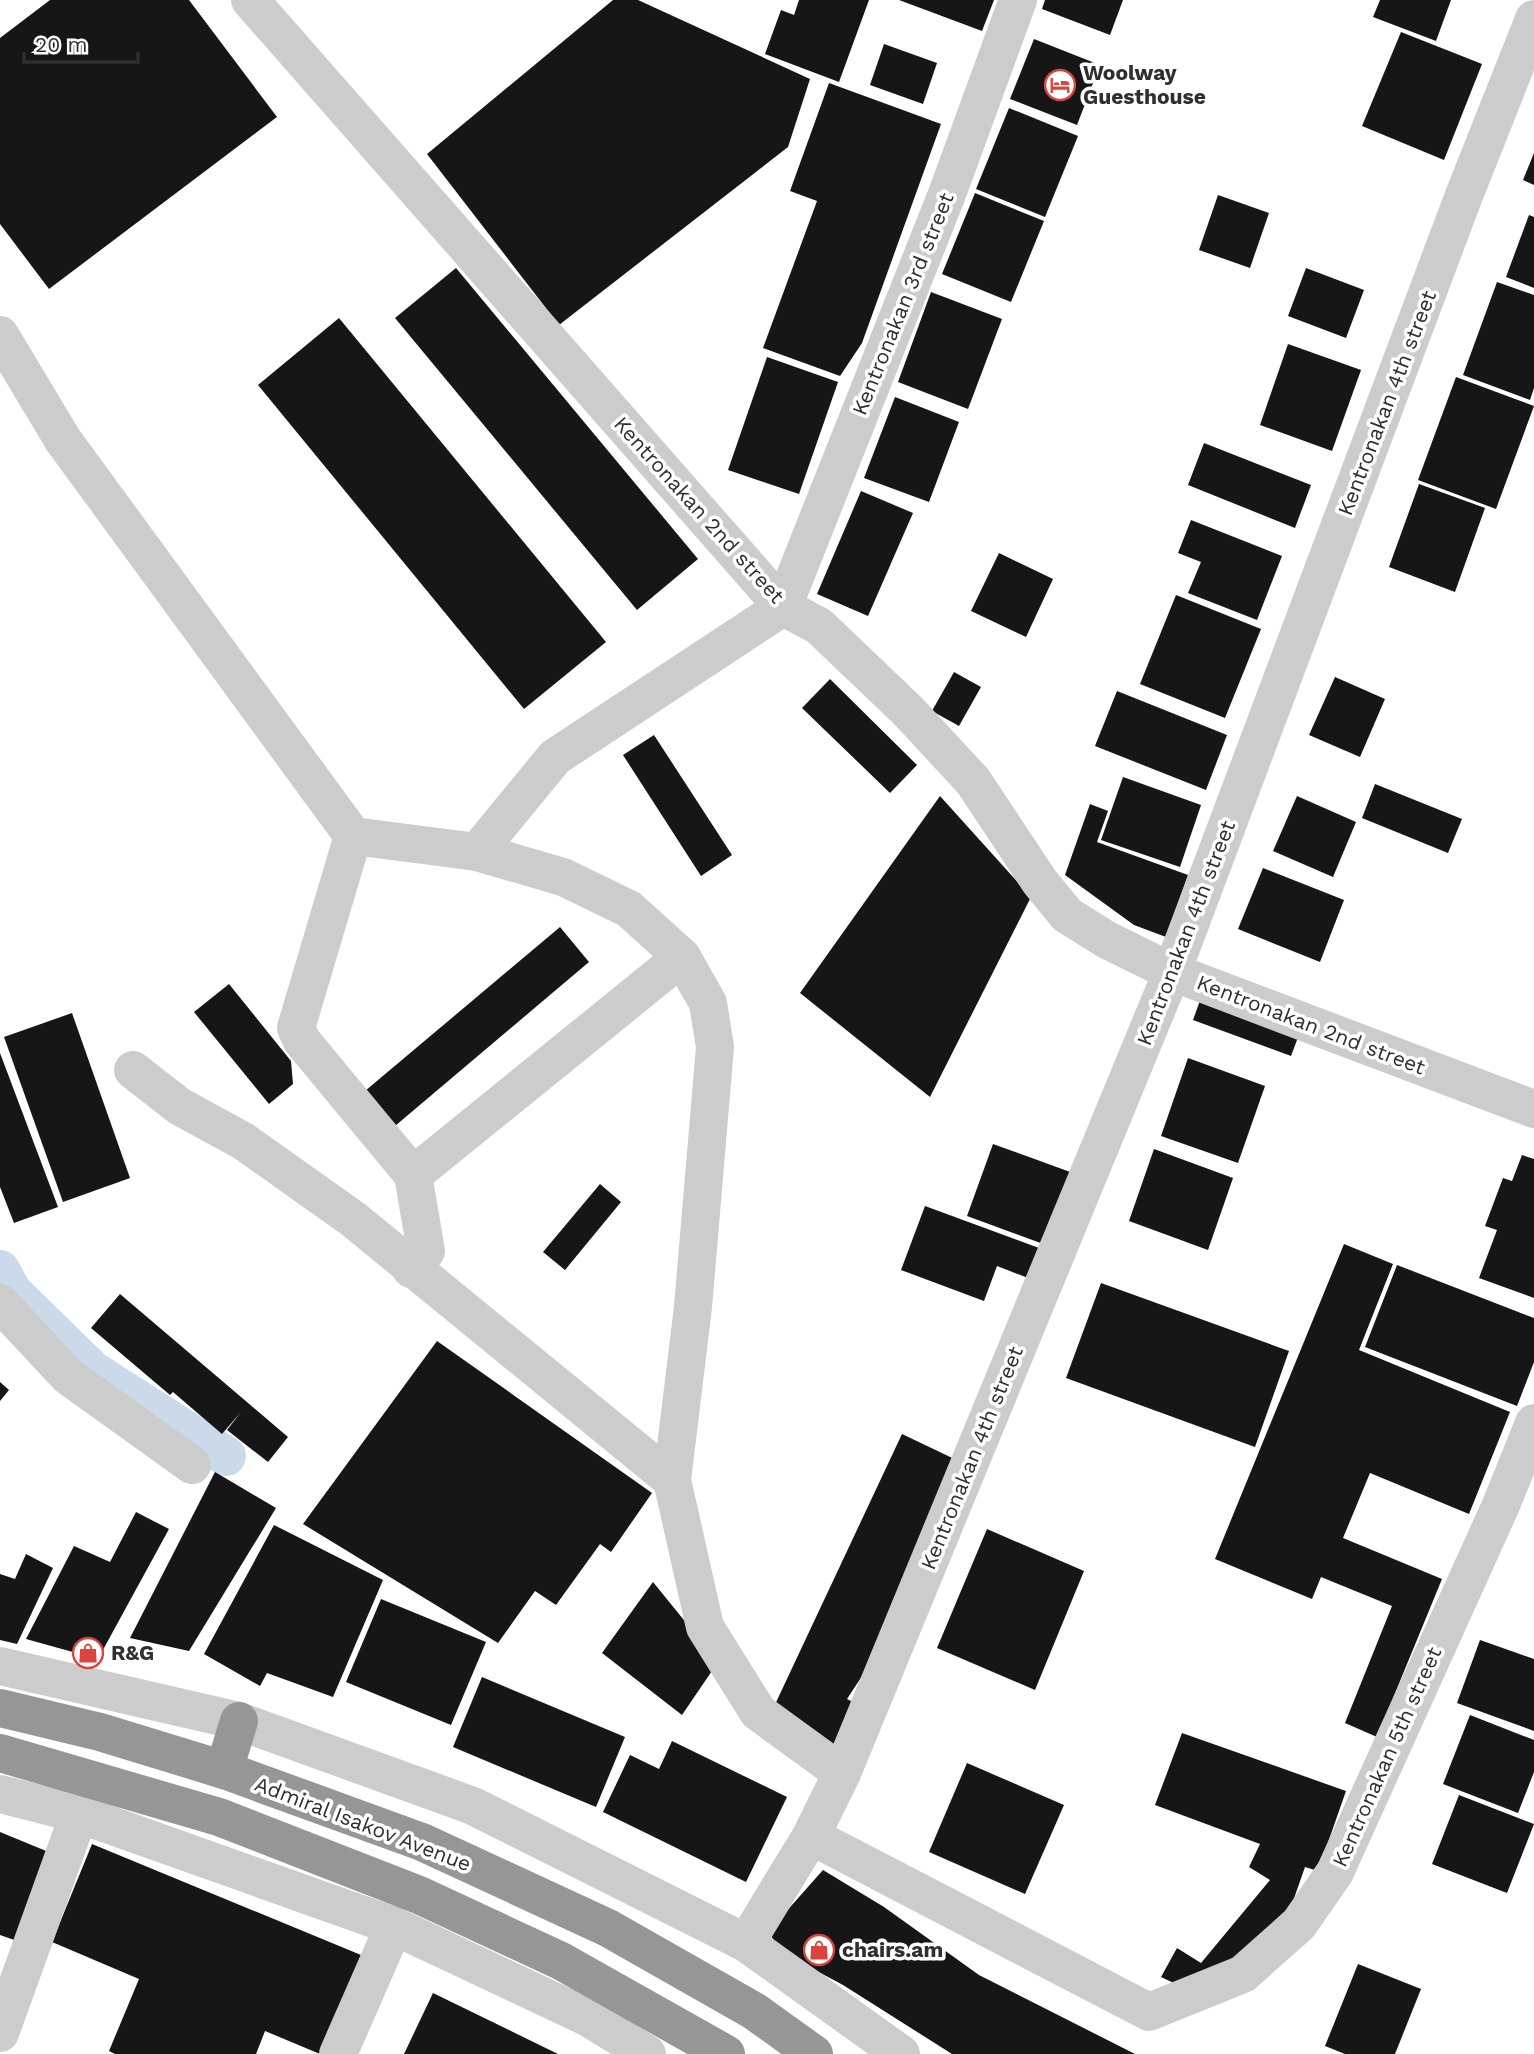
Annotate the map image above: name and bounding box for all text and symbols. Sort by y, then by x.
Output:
scale bar [24,21,138,65]
text: 20 m [35,32,87,57]
place label: Woolway Guesthouse [1083,60,1206,109]
hotel icon: Woolway Guesthouse [1043,68,1077,102]
street label: Kentronakan 3rd street [846,189,959,419]
street label: Kentronakan 4th street [1332,287,1441,519]
street label: Kentronakan 2nd street [609,411,790,608]
street label: Kentronakan 4th street [1131,817,1240,1049]
street label: Kentronakan 2nd street [1193,969,1429,1080]
street label: Kentronakan 4th street [915,1342,1028,1573]
shop icon: R&G [71,1636,105,1670]
place label: R&G [111,1640,154,1665]
street label: Kentronakan 5th street [1327,1643,1446,1871]
street label: Admiral Isakov Avenue [252,1771,475,1876]
shop icon: chairs.am [802,1933,836,1967]
place label: chairs.am [842,1937,943,1962]

